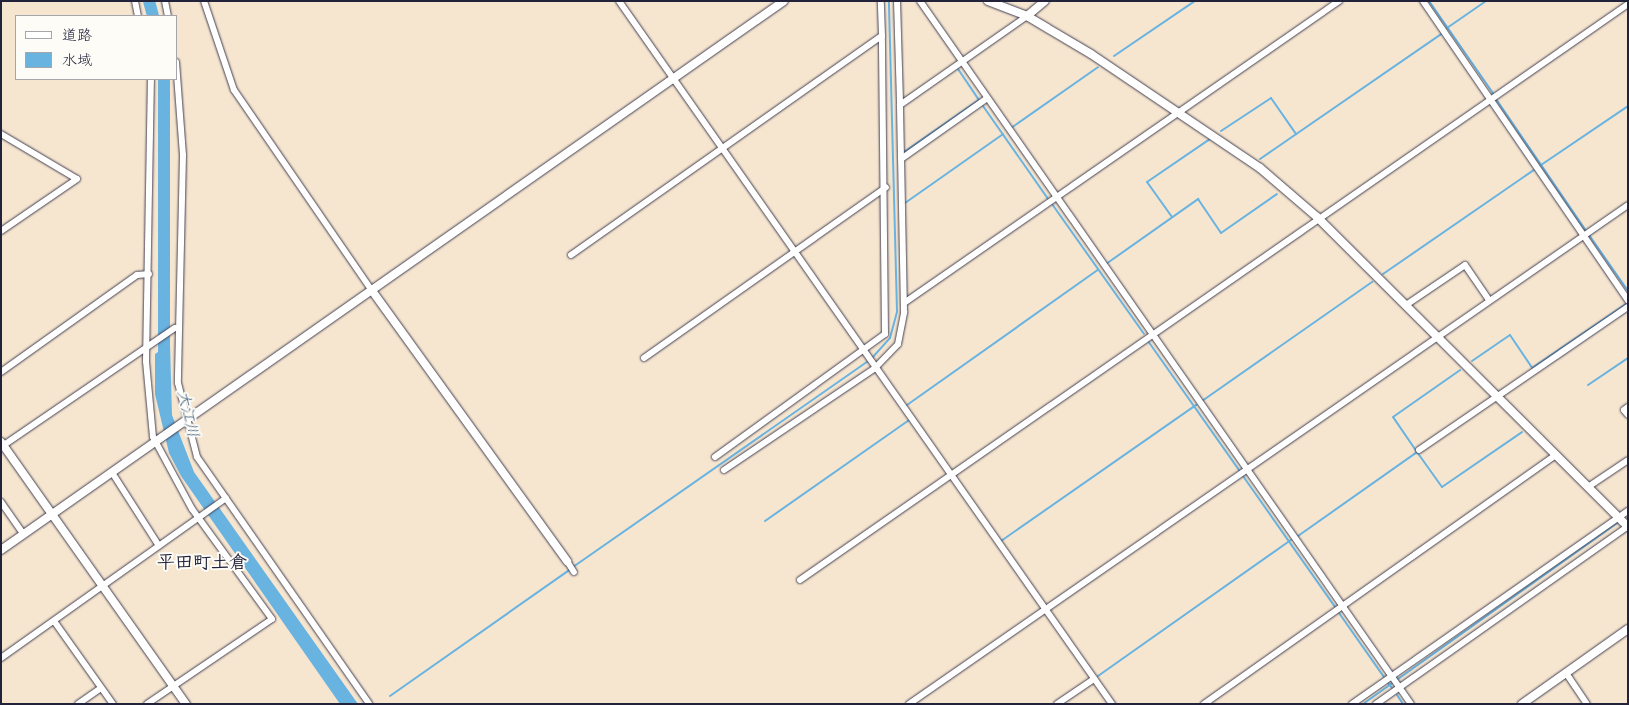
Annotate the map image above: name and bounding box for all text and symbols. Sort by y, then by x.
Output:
legend [15,15,178,80]
text: 道路 [62,26,92,46]
text: 水域 [62,51,92,71]
water label: 大江川 [172,388,202,440]
district label: 平田町土倉 [157,552,247,574]

